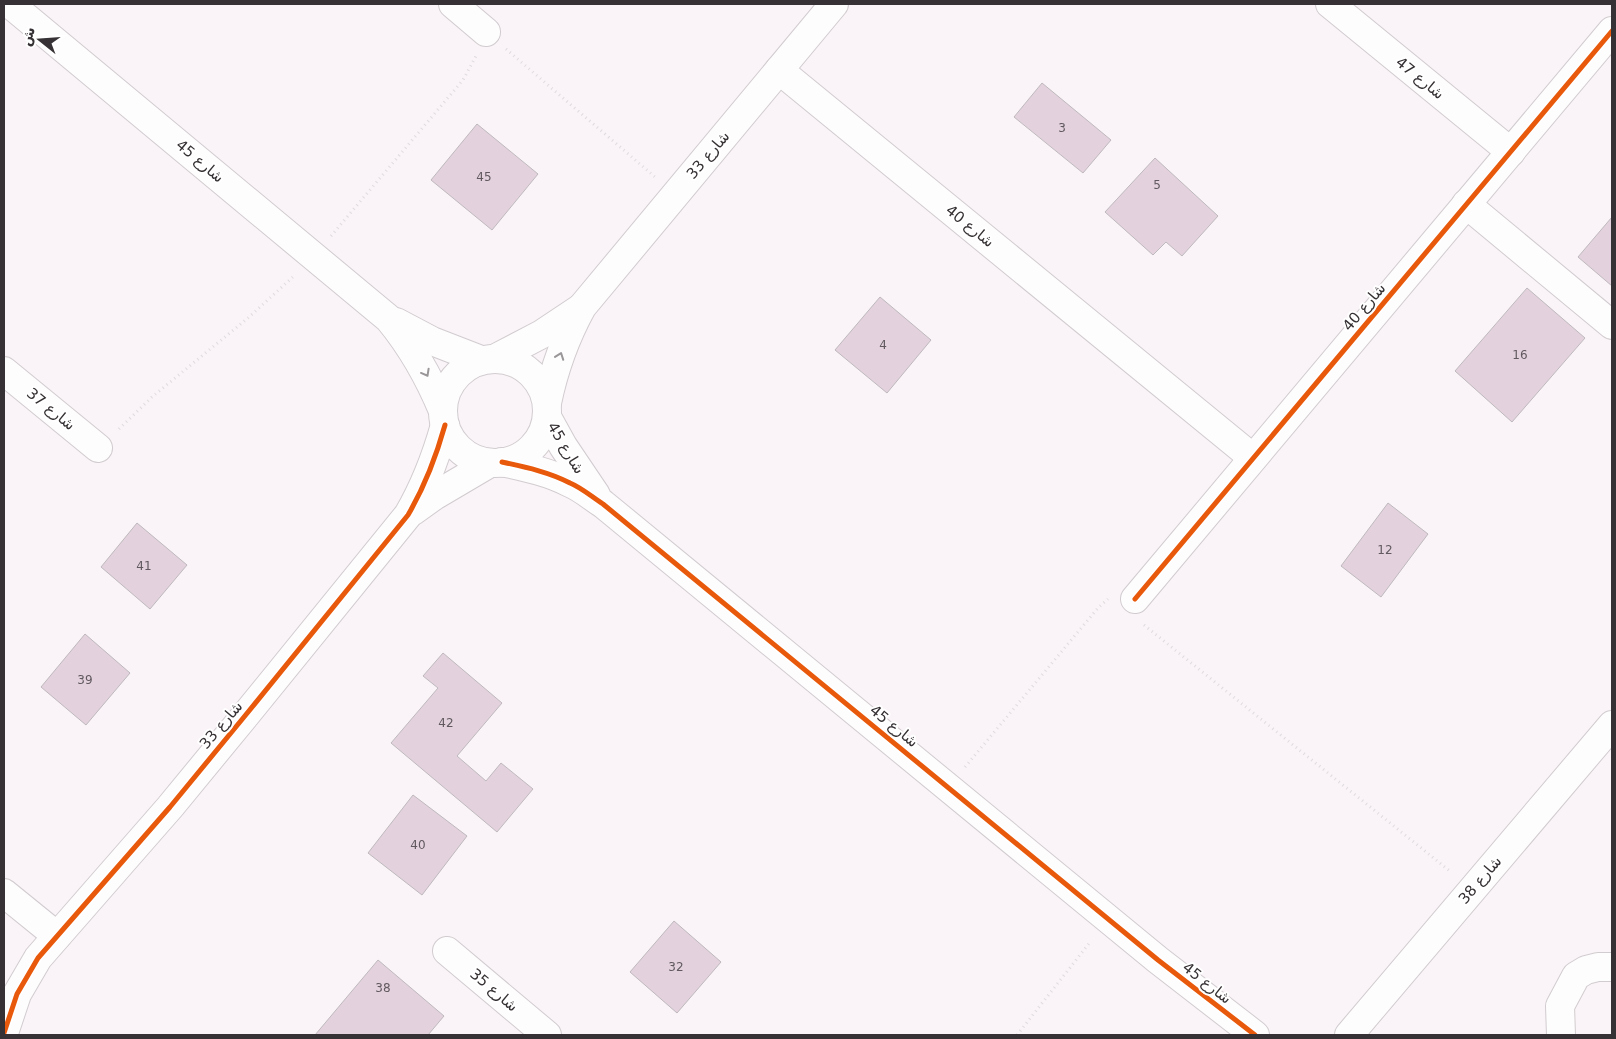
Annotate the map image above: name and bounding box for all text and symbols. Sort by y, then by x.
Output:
north arrow [15,15,65,65]
text: ش [17,25,38,48]
street label: شارع 47 [1392,53,1448,103]
house number: 3 [1058,121,1066,135]
street label: شارع 33 [683,127,733,183]
street label: شارع 45 [172,136,228,186]
house number: 45 [476,170,492,184]
house number: 5 [1153,178,1161,192]
street label: شارع 40 [942,201,998,251]
street label: شارع 40 [1339,279,1389,335]
house number: 4 [879,338,887,352]
house number: 16 [1512,348,1528,362]
one-way arrow [554,353,564,361]
one-way arrow [420,368,430,377]
street label: شارع 37 [23,384,79,434]
street label: شارع 45 [544,419,588,477]
house number: 12 [1377,543,1393,557]
house number: 41 [136,559,152,573]
house number: 39 [77,673,93,687]
street label: شارع 33 [196,697,246,753]
street label: شارع 45 [866,701,922,751]
house number: 42 [438,716,454,730]
house number: 40 [410,838,426,852]
street label: شارع 38 [1455,852,1505,908]
street label: شارع 45 [1179,958,1235,1008]
house number: 32 [668,960,684,974]
street label: شارع 35 [466,965,522,1015]
house number: 38 [375,981,391,995]

